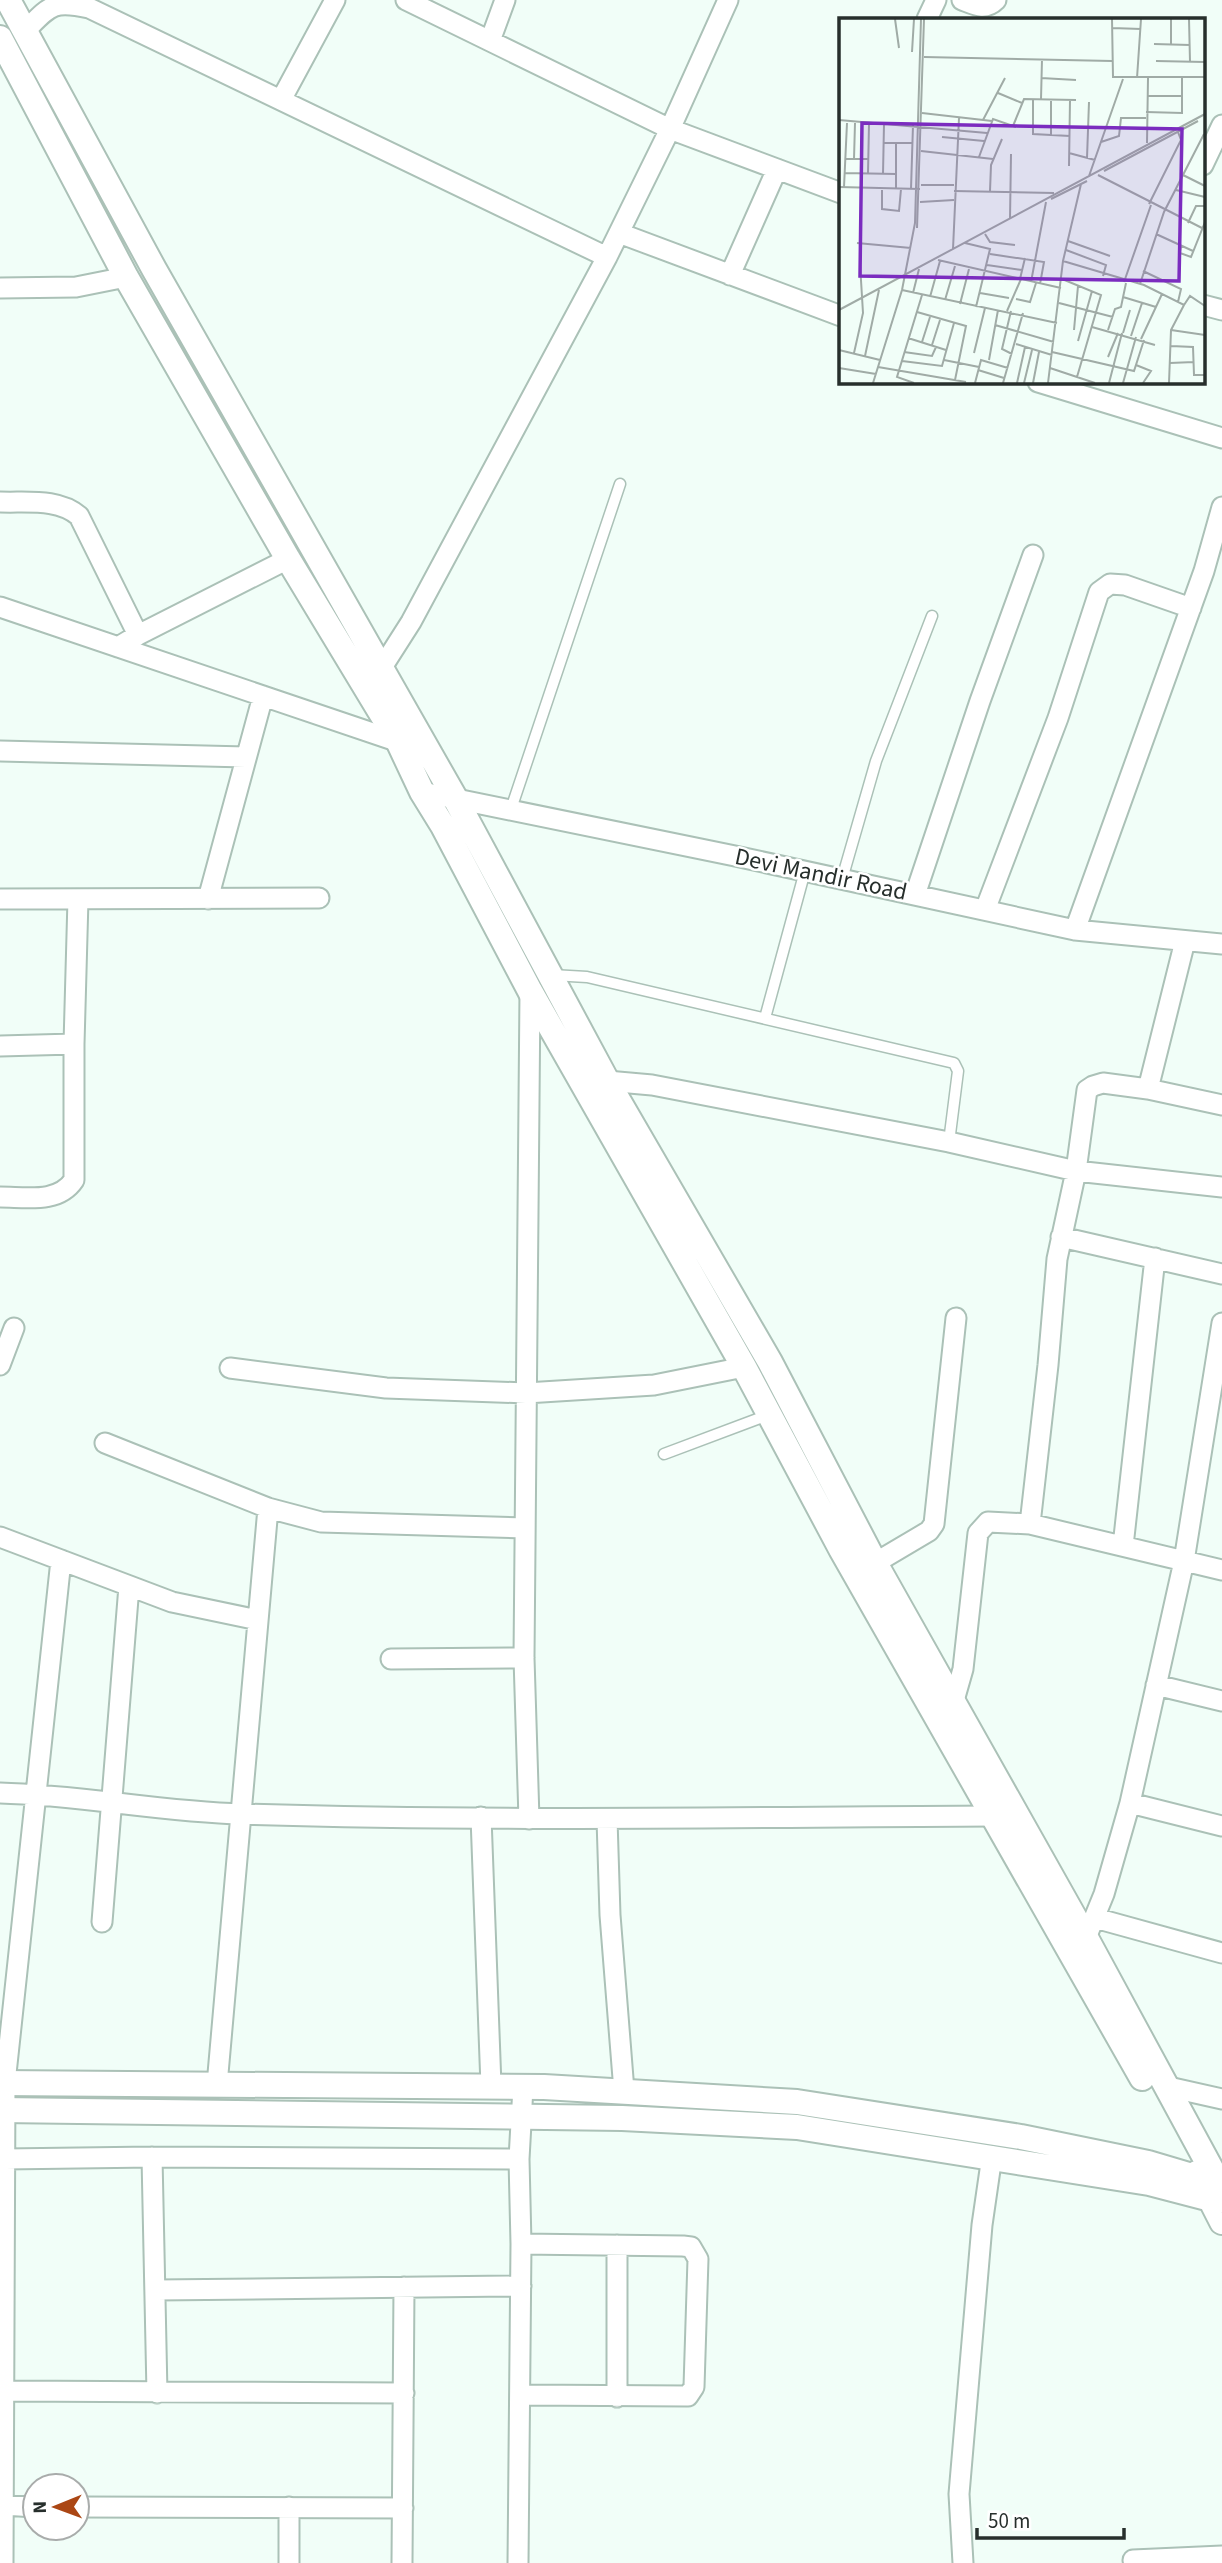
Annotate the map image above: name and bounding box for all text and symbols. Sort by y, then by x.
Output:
inset map [839,18,1204,383]
street label: Devi Mandir Road [732,839,910,910]
north arrow [21,2472,91,2542]
scale bar [977,2496,1124,2540]
text: N [27,2501,54,2514]
text: 50 m [988,2506,1030,2536]

